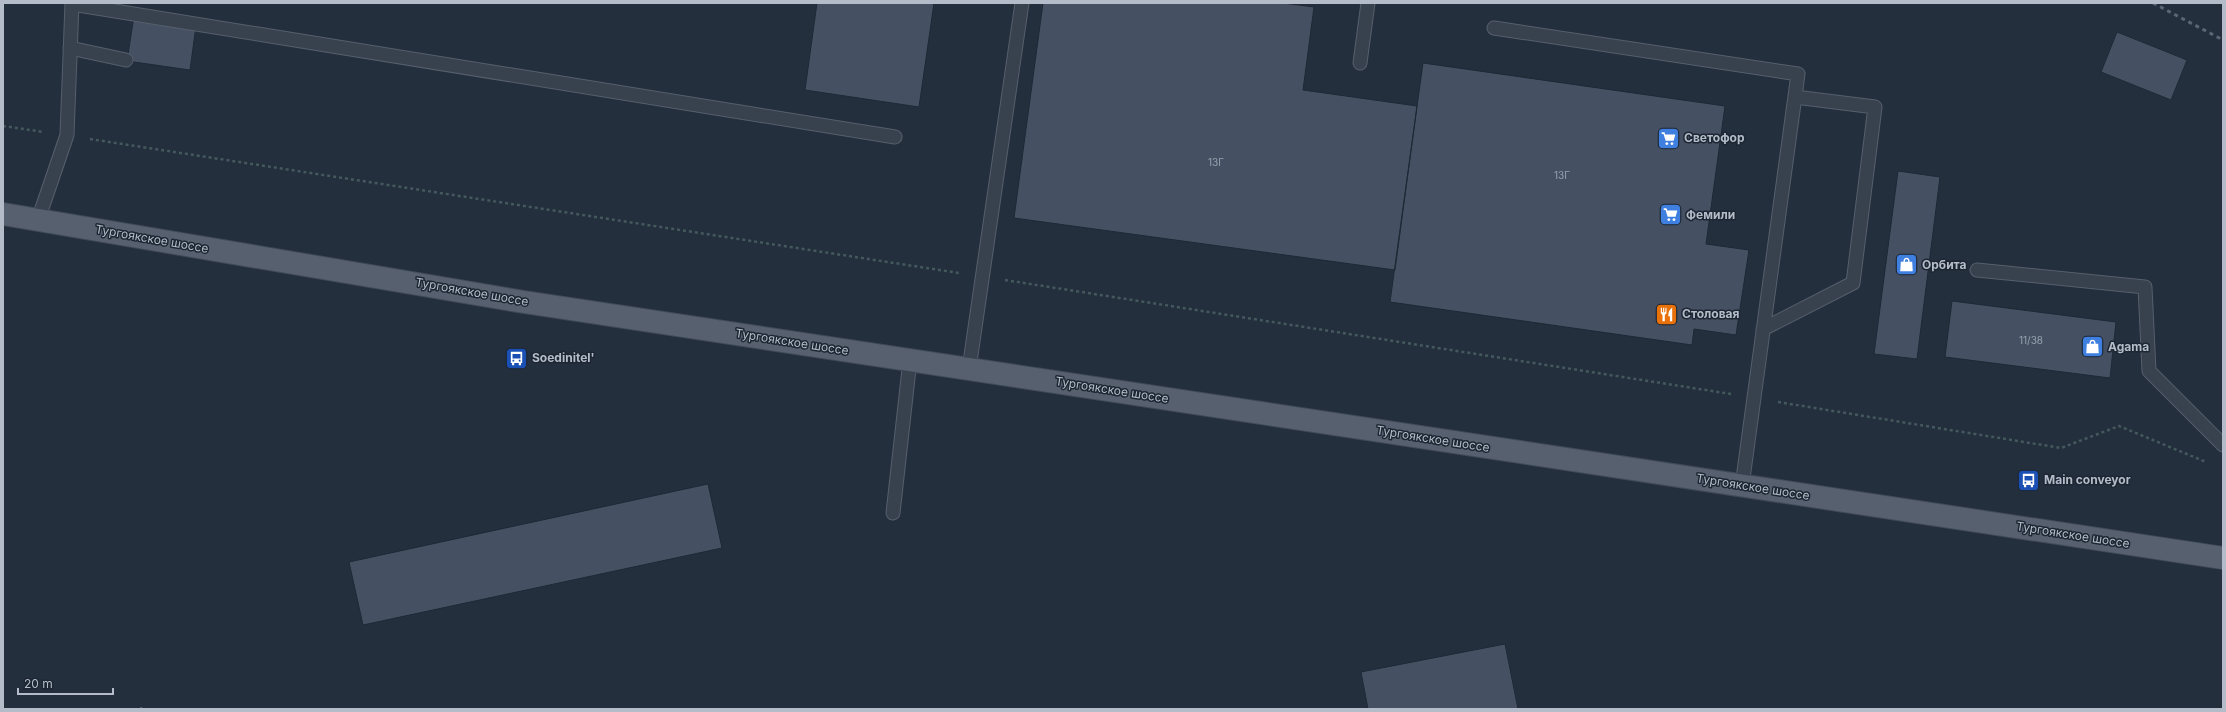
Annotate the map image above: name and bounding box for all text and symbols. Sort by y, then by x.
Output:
supermarket icon: Светофор [1656,125,1682,151]
place label: Светофор [1684,130,1745,145]
house number: 13Г [1208,156,1224,168]
house number: 13Г [1554,169,1570,181]
supermarket icon: Фемили [1657,202,1683,228]
place label: Фемили [1686,207,1735,222]
street label: Тургоякское шоссе [94,221,210,256]
shop icon: Орбита [1894,252,1920,278]
place label: Орбита [1922,257,1967,272]
street label: Тургоякское шоссе [414,274,530,309]
restaurant icon: Столовая [1653,301,1679,327]
place label: Столовая [1682,306,1740,321]
street label: Тургоякское шоссе [734,325,850,358]
house number: 11/38 [2019,334,2043,346]
shop icon: Agama [2080,334,2106,360]
place label: Agama [2108,339,2149,354]
bus stop icon: Soedinitel' [504,345,530,371]
place label: Soedinitel' [532,350,595,365]
street label: Тургоякское шоссе [1054,373,1170,406]
street label: Тургоякское шоссе [1375,422,1491,455]
bus stop icon: Main conveyor [2016,467,2042,493]
street label: Тургоякское шоссе [1695,470,1811,503]
place label: Main conveyor [2044,472,2131,487]
street label: Тургоякское шоссе [2015,518,2131,551]
scale bar [18,670,113,696]
text: 20 m [24,676,53,691]

